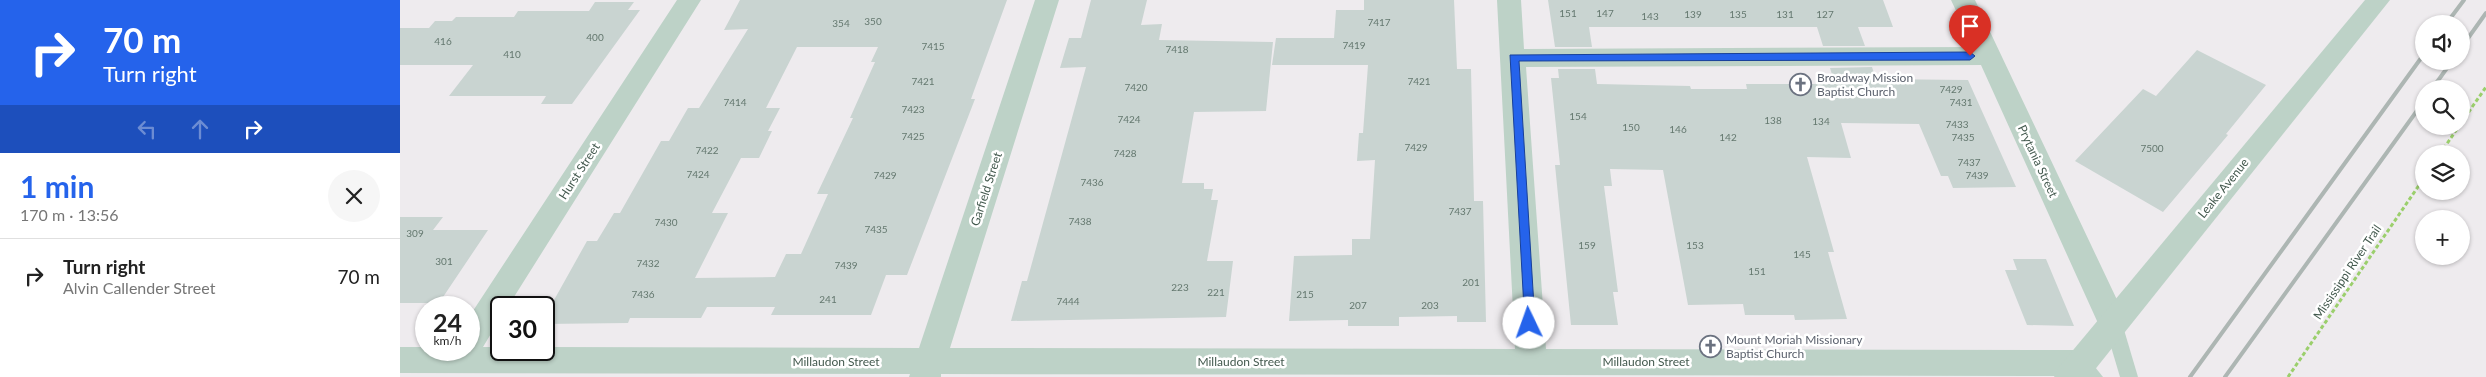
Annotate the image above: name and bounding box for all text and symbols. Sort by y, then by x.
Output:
pin [1949,5,1991,56]
house number: 151 [1559,7,1577,19]
house number: 147 [1596,7,1614,19]
house number: 139 [1684,8,1702,20]
house number: 135 [1729,8,1747,20]
house number: 131 [1776,8,1794,20]
house number: 127 [1816,8,1834,20]
house number: 143 [1641,10,1659,22]
icon: arrive [1956,12,1984,40]
house number: 350 [864,15,882,27]
map controls [2415,15,2470,265]
button: sound [2415,15,2470,70]
house number: 7417 [1367,16,1391,28]
house number: 354 [832,17,850,29]
text: 70 m [103,18,181,60]
icon: right [20,20,85,85]
house number: 400 [586,31,604,43]
house number: 416 [434,35,452,47]
house number: 7419 [1342,39,1366,51]
house number: 7415 [921,40,945,52]
house number: 7418 [1165,43,1189,55]
house number: 410 [503,48,521,60]
text: Turn right [103,60,197,87]
place label: Broadway Mission Baptist Church [1817,70,1913,99]
church icon: Broadway Mission Baptist Church [1789,72,1813,96]
house number: 7421 [911,75,935,87]
house number: 7421 [1407,75,1431,87]
button: search [2415,80,2470,135]
house number: 7420 [1124,81,1148,93]
house number: 7429 [1939,83,1963,95]
house number: 7414 [723,96,747,108]
house number: 7431 [1949,96,1973,108]
house number: 7423 [901,103,925,115]
house number: 154 [1569,110,1587,122]
house number: 7424 [1117,113,1141,125]
house number: 138 [1764,114,1782,126]
icon: left [133,115,161,143]
icon: ahead [186,115,214,143]
icon: right [239,115,267,143]
house number: 134 [1812,115,1830,127]
house number: 7433 [1945,118,1969,130]
house number: 150 [1622,121,1640,133]
street label: Prytania Street [2015,122,2062,200]
house number: 146 [1669,123,1687,135]
house number: 7425 [901,130,925,142]
house number: 142 [1719,131,1737,143]
house number: 7435 [1951,131,1975,143]
street label: Hurst Street [555,139,603,202]
house number: 7429 [1404,141,1428,153]
house number: 7500 [2140,142,2164,154]
house number: 7422 [695,144,719,156]
button: layers [2415,145,2470,200]
house number: 7428 [1113,147,1137,159]
street label: Garfield Street [967,150,1005,228]
street label: Leake Avenue [2194,155,2252,221]
house number: 7437 [1957,156,1981,168]
text: 1 min [20,168,94,204]
house number: 7424 [686,168,710,180]
house number: 7429 [873,169,897,181]
house number: 7439 [1965,169,1989,181]
button: close [328,170,380,222]
house number: 7436 [1080,176,1104,188]
text: 170 m · 13:56 [20,205,119,224]
house number: 7437 [1448,205,1472,217]
button: + [2415,210,2470,265]
house number: 7438 [1068,215,1092,227]
house number: 7430 [654,216,678,228]
street label: Mississippi River Trail [2310,222,2384,322]
house number: 7435 [864,223,888,235]
house number: 309 [406,227,424,239]
house number: 159 [1578,239,1596,251]
house number: 153 [1686,239,1704,251]
house number: 145 [1793,248,1811,260]
text: Turn right [63,255,145,278]
house number: 301 [435,255,453,267]
house number: 7432 [636,257,660,269]
house number: 7439 [834,259,858,271]
icon: right [20,262,48,290]
text: 70 m [337,265,380,288]
house number: 151 [1748,265,1766,277]
house number: 201 [1462,276,1480,288]
text: Alvin Callender Street [63,278,215,297]
house number: 223 [1171,281,1189,293]
house number: 221 [1207,286,1225,298]
house number: 7436 [631,288,655,300]
house number: 215 [1296,288,1314,300]
house number: 241 [819,293,837,305]
house number: 7444 [1056,295,1080,307]
speed limit sign: 30 [490,296,555,361]
position arrow [1502,296,1554,348]
house number: 207 [1349,299,1367,311]
house number: 203 [1421,299,1439,311]
text: 24 [433,307,462,337]
place label: Mount Moriah Missionary Baptist Church [1726,332,1863,361]
text: km/h [433,333,462,348]
church icon: Mount Moriah Missionary Baptist Church [1698,334,1722,358]
street label: Millaudon Street [792,354,880,369]
street label: Millaudon Street [1197,354,1285,369]
street label: Millaudon Street [1602,354,1690,369]

